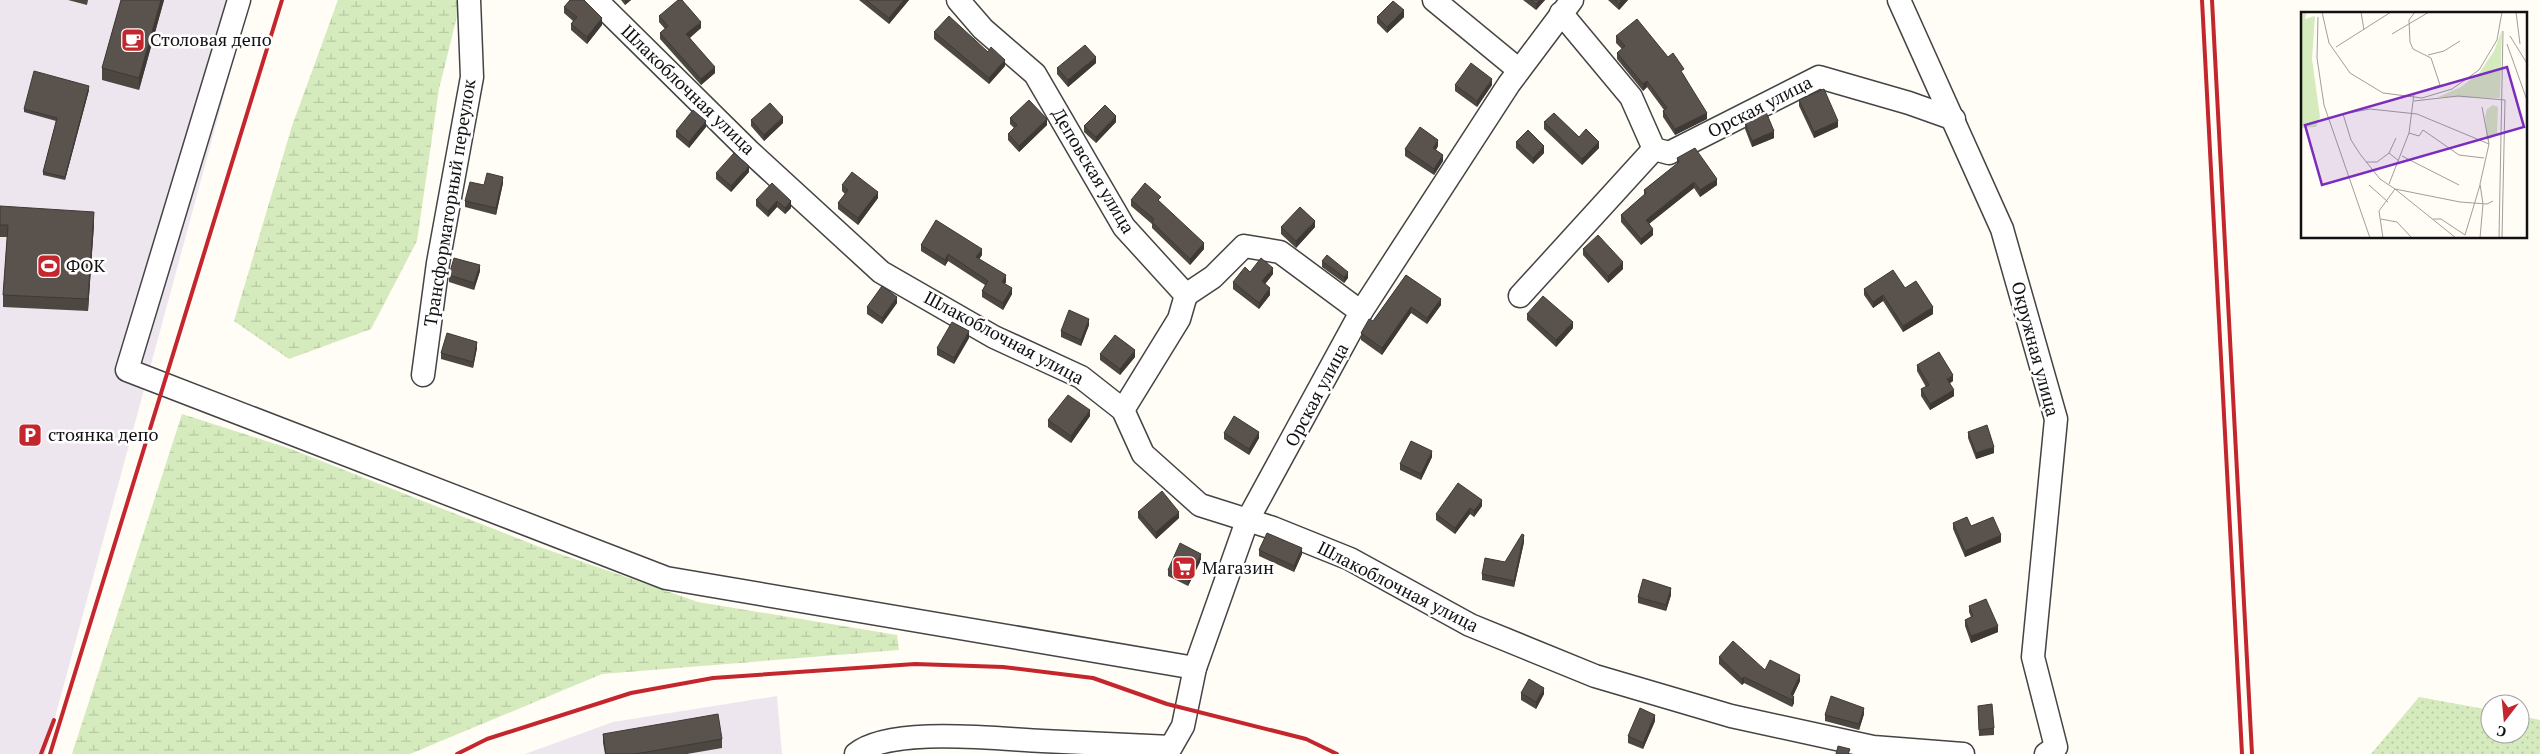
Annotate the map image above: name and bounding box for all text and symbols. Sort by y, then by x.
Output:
inset map [2301,12,2528,239]
street label: Шлакоблочная улица [617,19,761,160]
cafe icon: Столовая депо [120,27,146,53]
place label: Столовая депо [150,27,272,51]
street label: Орская улица [1703,69,1816,143]
street label: Трансформаторный переулок [418,77,480,328]
street label: Деповская улица [1047,103,1141,238]
sports icon: ФОК [36,253,62,279]
place label: ФОК [66,253,105,277]
street label: Окружная улица [2006,279,2066,419]
street label: Шлакоблочная улица [920,285,1088,389]
street label: Орская улица [1279,338,1354,451]
parking icon: стоянка депо [17,422,43,448]
place label: стоянка депо [48,422,159,446]
street label: Шлакоблочная улица [1314,535,1483,637]
supermarket icon: Магазин [1171,555,1197,581]
place label: Магазин [1202,555,1274,579]
north arrow [2480,694,2530,744]
text: С [2494,722,2508,742]

